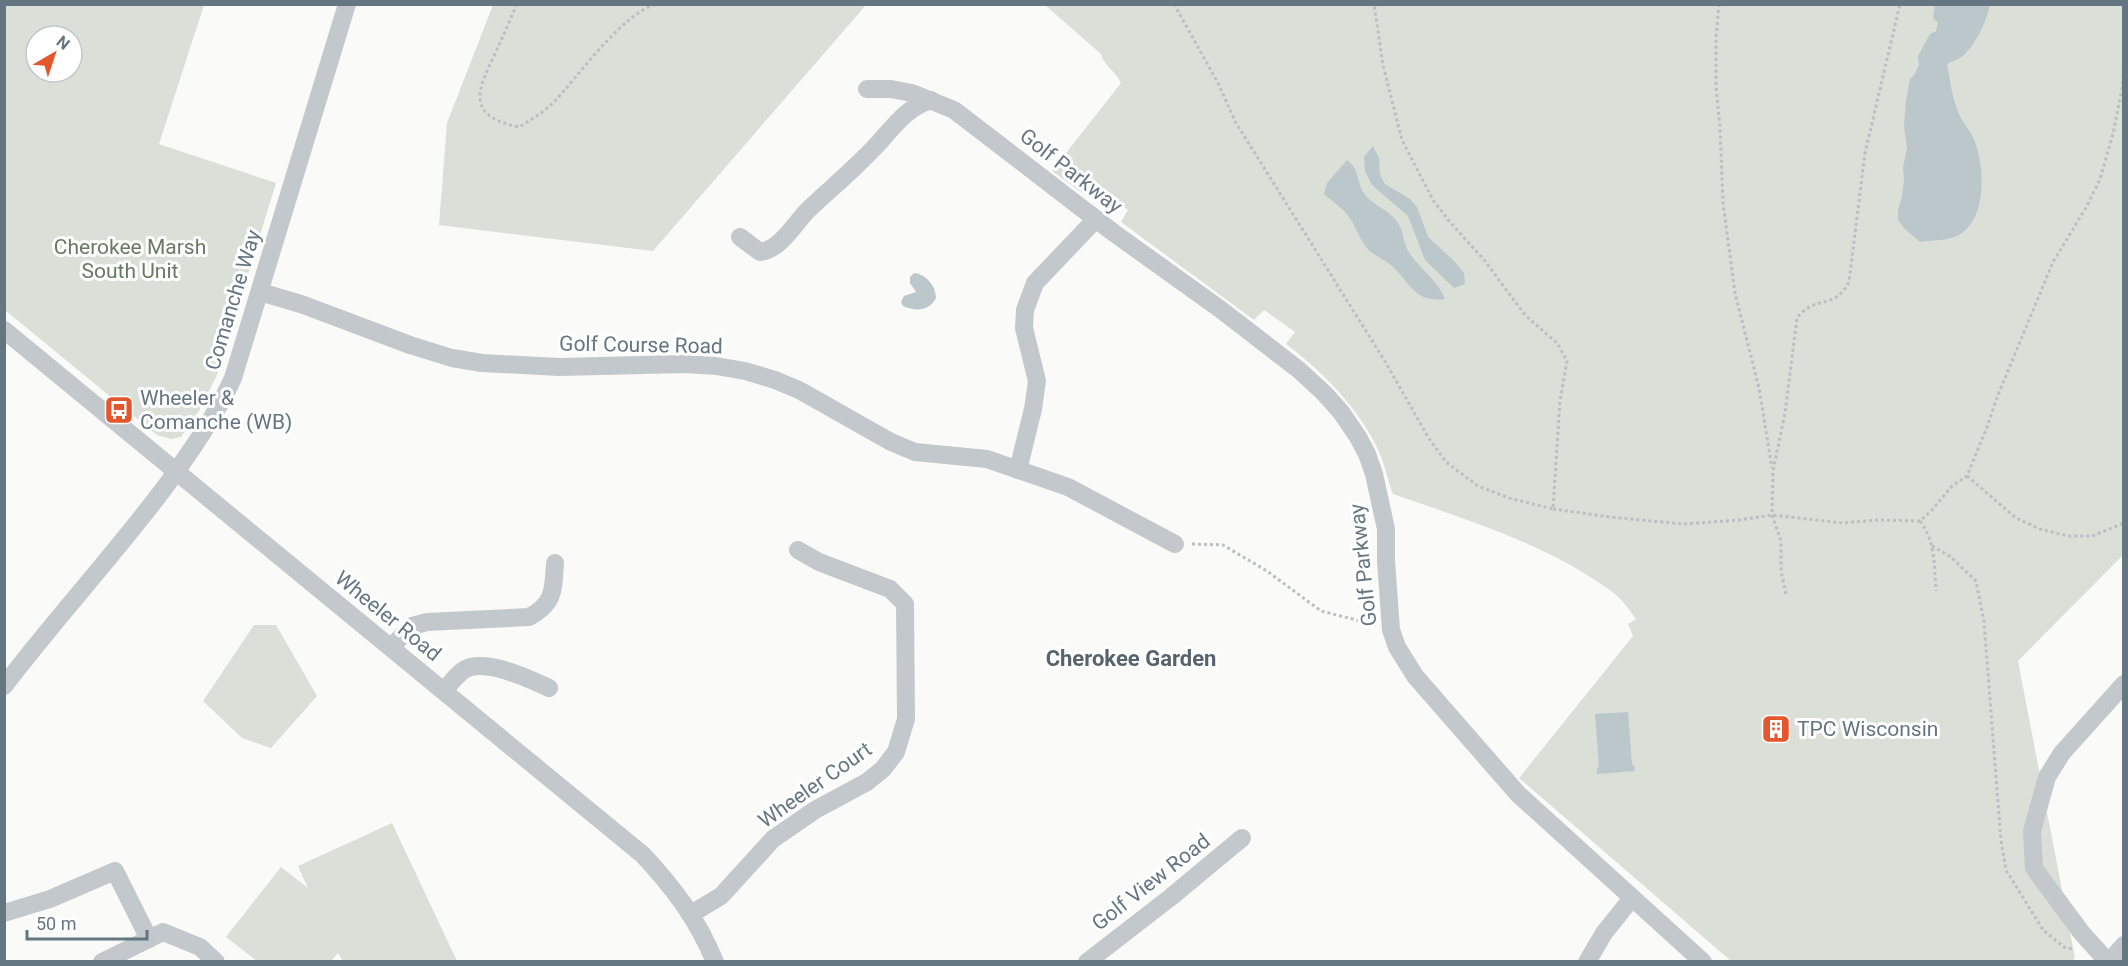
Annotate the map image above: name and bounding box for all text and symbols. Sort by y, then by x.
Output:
north arrow [24,24,84,84]
text: N [53,32,73,54]
street label: Golf Parkway [1015,124,1127,218]
street label: Comanche Way [200,227,266,373]
park label: Cherokee Marsh South Unit [54,235,206,283]
street label: Golf Course Road [559,332,723,358]
place label: Wheeler & Comanche (WB) [140,386,292,434]
bus stop icon: Wheeler & Comanche (WB) [103,394,135,426]
street label: Golf Parkway [1345,502,1381,628]
street label: Wheeler Road [330,566,446,666]
district label: Cherokee Garden [1046,646,1216,671]
building icon: TPC Wisconsin [1760,713,1792,745]
place label: TPC Wisconsin [1797,717,1938,741]
street label: Wheeler Court [754,737,876,833]
street label: Golf View Road [1087,829,1215,935]
scale bar [27,903,147,941]
text: 50 m [36,913,76,934]

